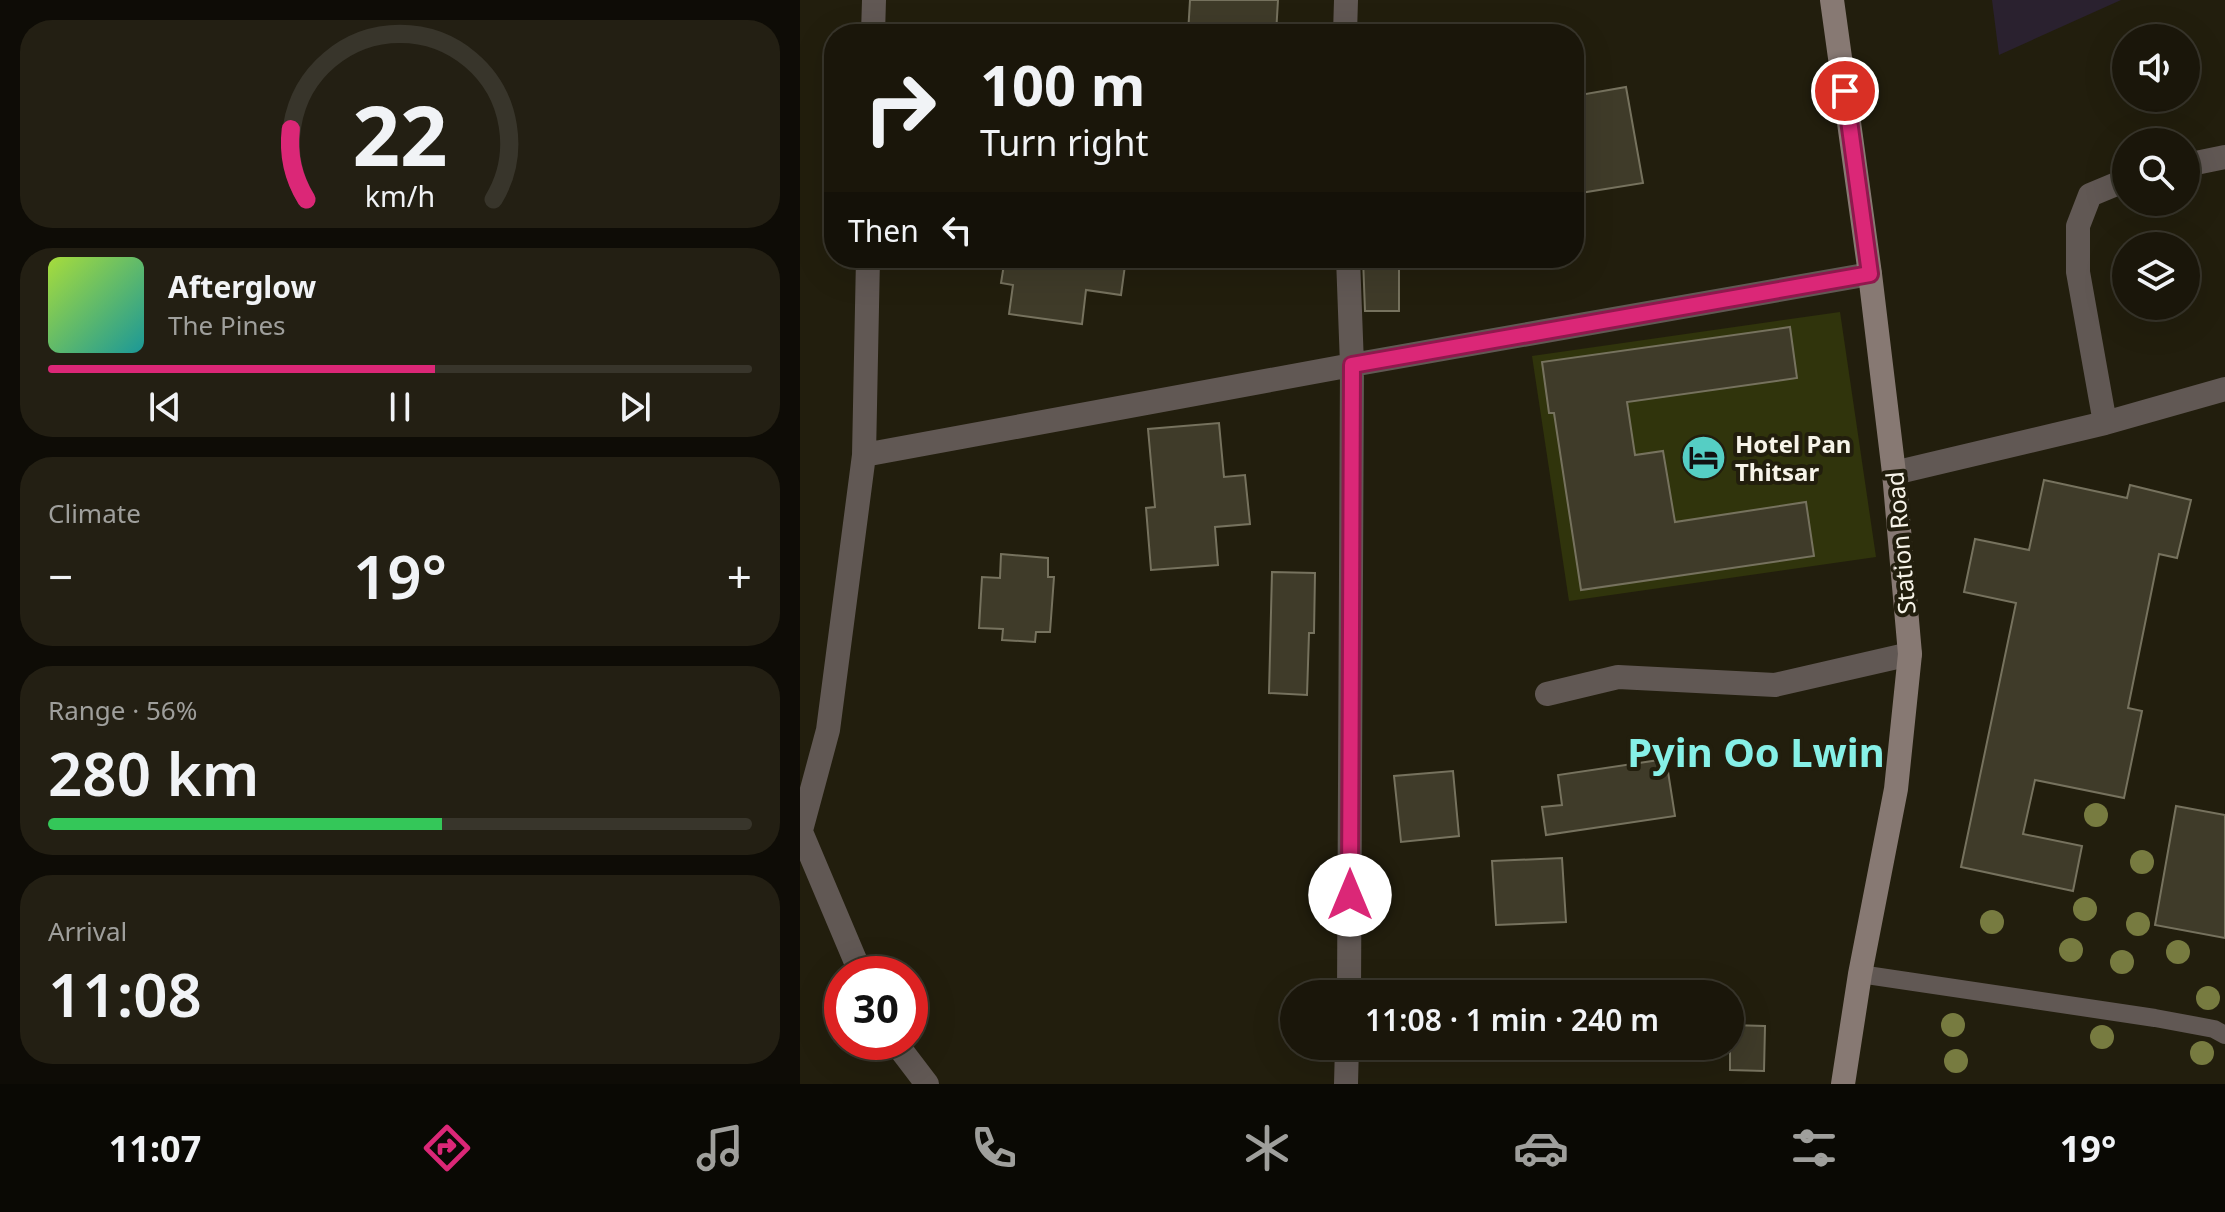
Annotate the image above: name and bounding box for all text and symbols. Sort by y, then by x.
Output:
map controls [2112,24,2200,320]
button: sound [2112,24,2200,112]
text: 100 m [980,46,1145,122]
icon: right [848,56,952,160]
pin [1811,57,1879,125]
icon: arrive [1823,69,1867,113]
text: 22 [352,77,448,190]
text: Turn right [980,118,1148,167]
button: search [2112,128,2200,216]
text: km/h [365,176,435,215]
icon: left [935,208,979,252]
text: Then [848,210,919,251]
button: layers [2112,232,2200,320]
text: Afterglow [168,266,316,307]
text: The Pines [168,307,286,343]
icon: previous [143,385,187,429]
icon: pause [378,385,422,429]
icon: next [613,385,657,429]
place label: Hotel Pan Thitsar [1735,427,1851,488]
hotel icon: Hotel Pan Thitsar [1680,433,1728,481]
street label: Station Road [1877,470,1923,616]
text: Climate [48,495,141,531]
text: 19° [353,535,447,617]
text: − [48,546,73,606]
text: + [727,546,752,606]
text: Range · 56% [48,692,197,728]
district label: Pyin Oo Lwin [1627,724,1885,779]
text: 280 km [48,732,259,814]
position arrow [1308,853,1392,937]
text: Arrival [48,913,127,949]
text: 11:08 [48,953,202,1035]
speed limit sign: 30 [824,956,928,1060]
text: 11:08 · 1 min · 240 m [1365,999,1659,1040]
icon: directions [419,1120,475,1176]
icon: music [692,1120,748,1176]
icon: phone [966,1120,1022,1176]
icon: climate [1239,1120,1295,1176]
icon: car [1513,1120,1569,1176]
icon: filters [1786,1120,1842,1176]
text: 11:07 [109,1124,201,1173]
text: 19° [2060,1124,2116,1173]

